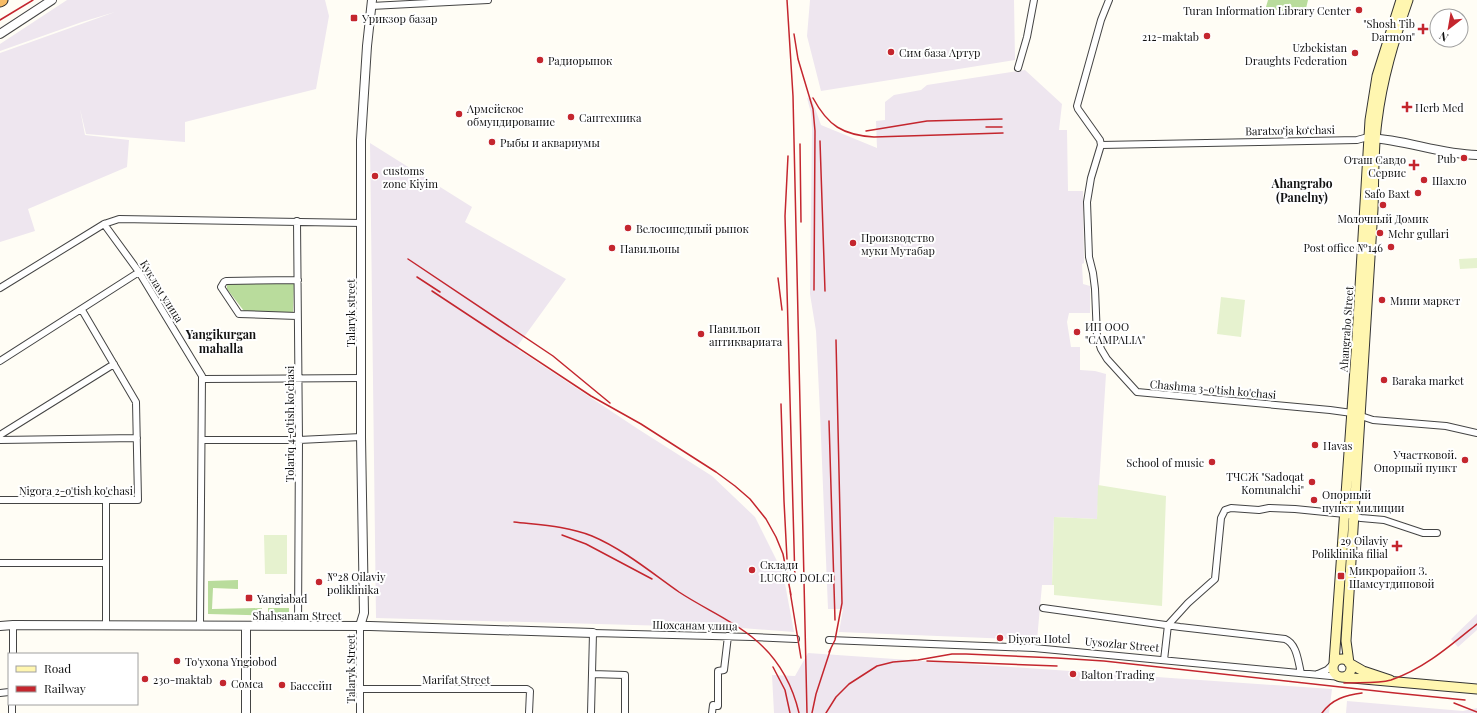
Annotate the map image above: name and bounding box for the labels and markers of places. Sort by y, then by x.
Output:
place label: Turan Information Library Center [1183,3,1351,18]
marker: Turan Information Library Center [1354,5,1364,15]
place label: Урикзор базар [361,11,437,26]
marker: Урикзор базар [349,13,359,23]
place label: "Shosh Tib Darmon" [1363,16,1415,44]
marker: "Shosh Tib Darmon" [1418,24,1428,34]
place label: 212-maktab [1142,29,1199,44]
marker: 212-maktab [1202,31,1212,41]
place label: Uzbekistan Draughts Federation [1245,40,1347,68]
place label: Сим база Артур [899,45,980,60]
marker: Сим база Артур [886,47,896,57]
marker: Uzbekistan Draughts Federation [1350,48,1360,58]
place label: Радиорынок [548,53,613,68]
marker: Радиорынок [535,55,545,65]
place label: Herb Med [1415,100,1464,115]
place label: Армейское обмундирование [466,101,555,129]
marker: Herb Med [1402,102,1412,112]
marker: Армейское обмундирование [454,109,464,119]
place label: Сантехника [579,110,642,125]
marker: Сантехника [566,112,576,122]
place label: Рыбы и аквариумы [500,135,600,150]
marker: Рыбы и аквариумы [487,137,497,147]
place label: Pub [1437,151,1456,166]
place label: Оташ Савдо Сервис [1344,152,1406,180]
marker: Pub [1459,153,1469,163]
marker: Оташ Савдо Сервис [1409,160,1419,170]
place label: customs zone Kiyim [383,163,438,191]
marker: customs zone Kiyim [370,171,380,181]
place label: Шахло [1432,173,1466,188]
marker: Шахло [1419,175,1429,185]
place label: Safo Baxt [1364,186,1410,201]
marker: Safo Baxt [1413,188,1423,198]
marker: Молочный Домик [1378,200,1388,210]
place label: Молочный Домик [1337,211,1429,226]
place label: Велосипедный рынок [636,221,749,236]
marker: Велосипедный рынок [623,223,633,233]
place label: Mehr gullari [1388,226,1449,241]
marker: Mehr gullari [1375,228,1385,238]
place label: Производство муки Мутабар [861,230,935,258]
marker: Производство муки Мутабар [848,238,858,248]
place label: Post office №146 [1303,240,1383,255]
place label: Павильоны [620,241,680,256]
marker: Post office №146 [1386,242,1396,252]
marker: Павильоны [607,243,617,253]
place label: Мини маркет [1390,293,1460,308]
marker: Мини маркет [1377,295,1387,305]
place label: ИП ООО "CAMPALIA" [1085,319,1145,347]
place label: Павильон антиквариата [709,321,783,349]
marker: ИП ООО "CAMPALIA" [1072,327,1082,337]
marker: Павильон антиквариата [696,329,706,339]
place label: Baraka market [1392,373,1464,388]
marker: Baraka market [1379,375,1389,385]
place label: Havas [1323,438,1352,453]
marker: Havas [1310,440,1320,450]
place label: Участковой. Опорный пункт [1374,447,1457,475]
place label: School of music [1126,455,1204,470]
marker: Участковой. Опорный пункт [1460,455,1470,465]
marker: School of music [1207,457,1217,467]
place label: ТЧСЖ "Sadoqat Komunalchi" [1226,469,1304,497]
marker: ТЧСЖ "Sadoqat Komunalchi" [1307,477,1317,487]
place label: Опорный пункт милиции [1322,487,1405,515]
marker: Опорный пункт милиции [1309,495,1319,505]
place label: 29 Oilaviy Poliklinika filial [1312,533,1388,561]
marker: 29 Oilaviy Poliklinika filial [1391,540,1403,552]
place label: Склади LUCRO DOLCI [760,557,834,585]
place label: Микрорайон З. Шамсутдиновой [1349,563,1435,591]
marker: Склади LUCRO DOLCI [747,565,757,575]
place label: №28 Oilaviy poliklinika [327,569,386,597]
marker: Микрорайон З. Шамсутдиновой [1336,571,1346,581]
marker: №28 Oilaviy poliklinika [314,577,324,587]
place label: Yangiabad [256,591,308,606]
marker: Yangiabad [244,593,254,603]
place label: Diyora Hotel [1008,631,1070,646]
marker: Diyora Hotel [995,633,1005,643]
place label: To'yxona Yngiobod [185,654,278,669]
marker: To'yxona Yngiobod [172,656,182,666]
place label: Balton Trading [1081,667,1155,682]
marker: Balton Trading [1068,669,1078,679]
place label: 230-maktab [153,672,212,687]
marker: 230-maktab [140,674,150,684]
place label: Сомса [231,676,264,691]
marker: Сомса [218,678,228,688]
place label: Бассейн [290,678,332,693]
marker: Бассейн [277,680,287,690]

